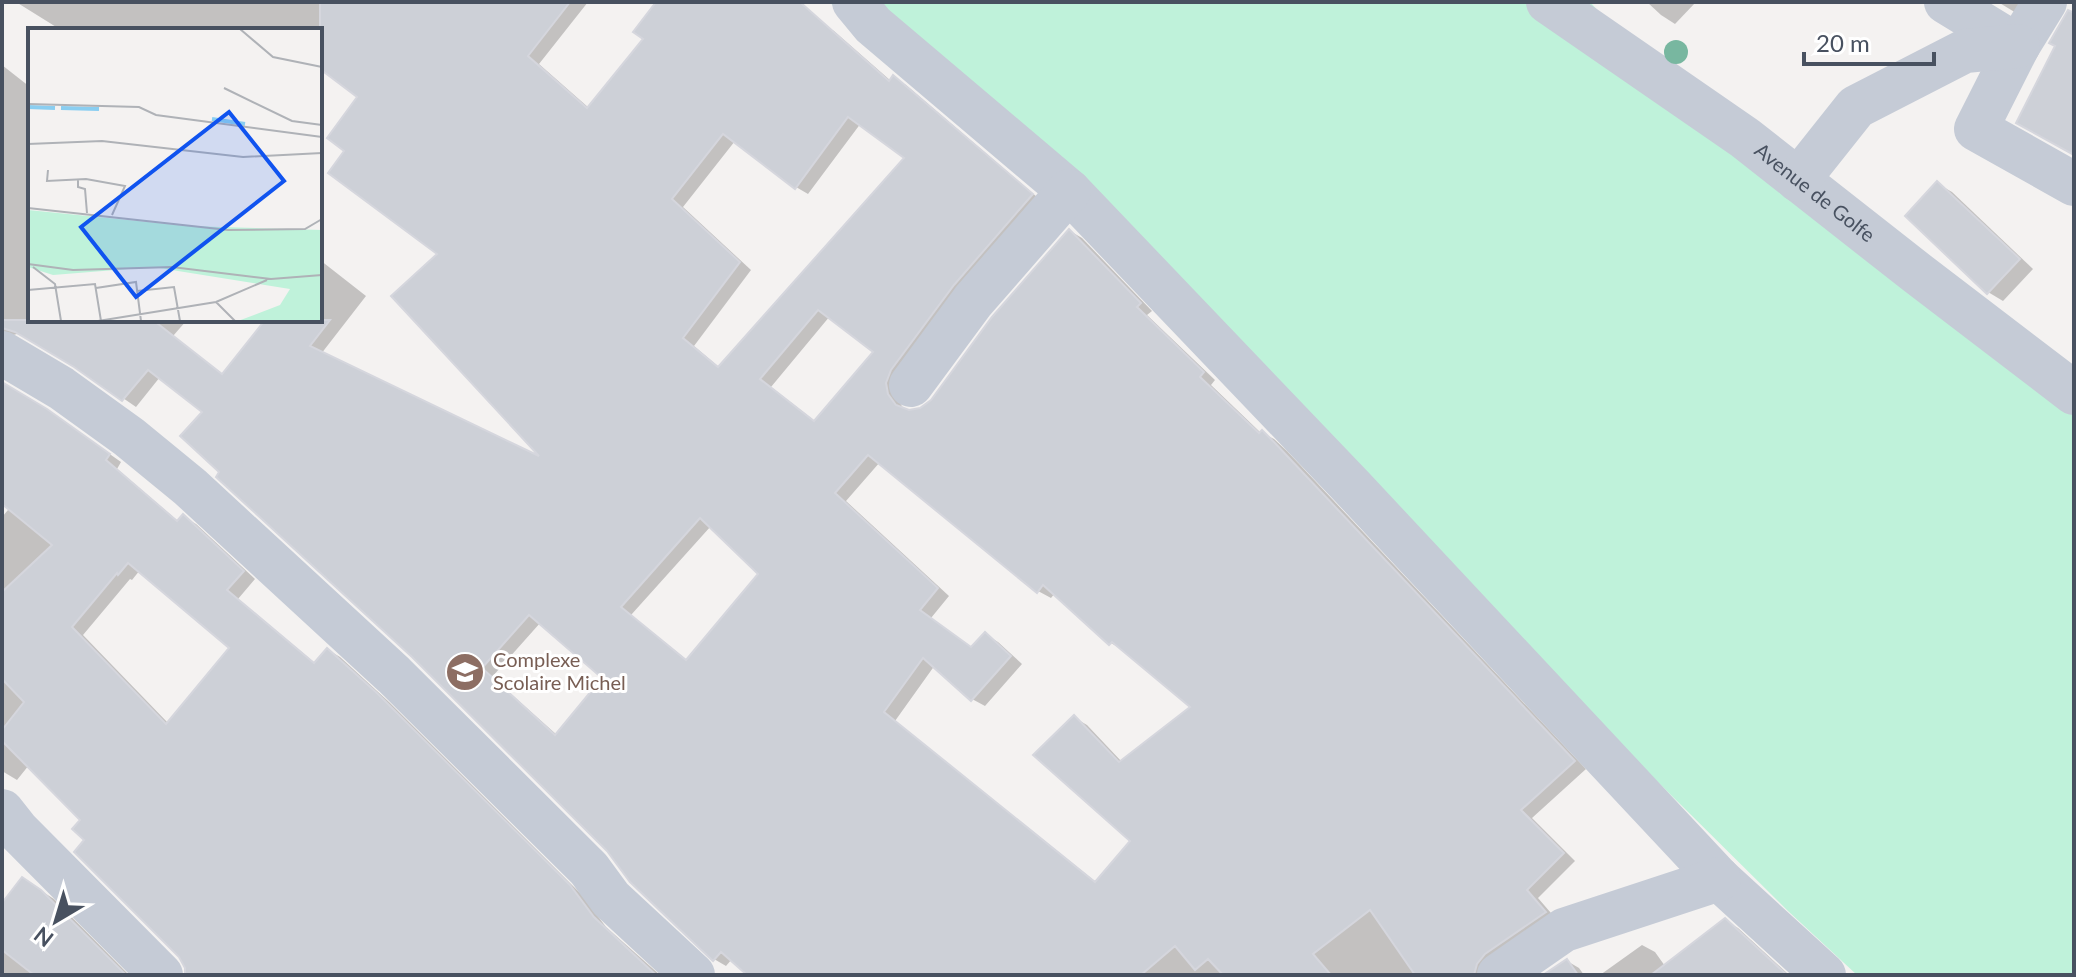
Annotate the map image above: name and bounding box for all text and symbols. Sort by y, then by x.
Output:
scale bar [1804,16,1934,66]
inset map [28,28,322,322]
text: 20 m [1816,28,1870,57]
street label: Avenue de Golfe [1750,137,1880,246]
place label: Complexe Scolaire Michel [493,647,626,694]
school or university icon: Complexe Scolaire Michel [444,651,486,693]
north arrow [16,881,96,961]
text: N [28,921,58,953]

